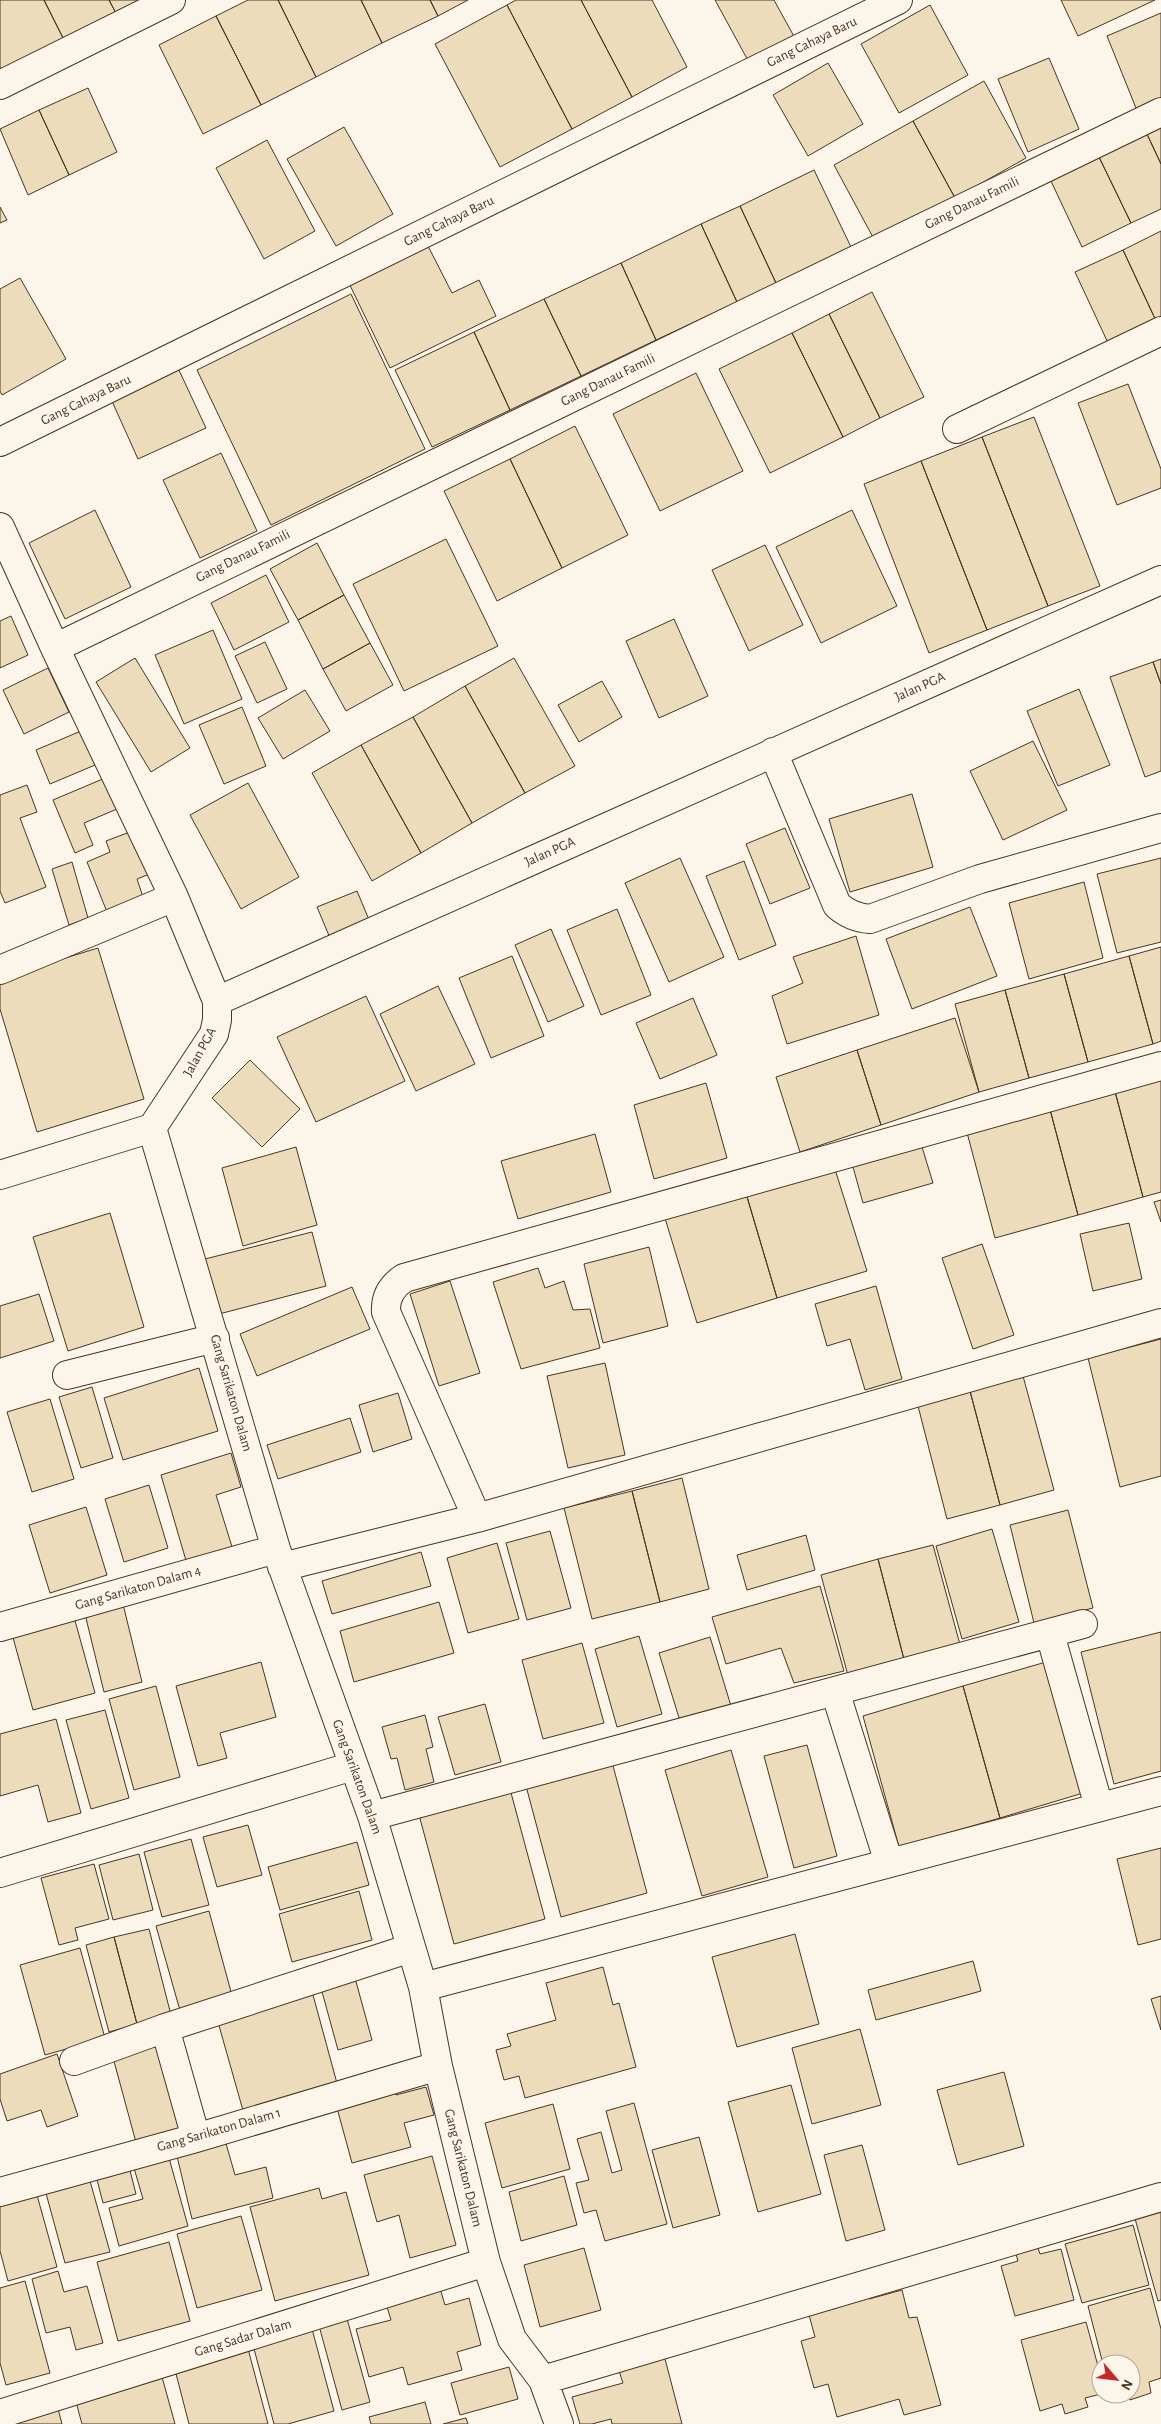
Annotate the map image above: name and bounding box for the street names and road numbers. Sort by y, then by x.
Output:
street label: Gang Cahaya Baru [765,14,859,70]
street label: Gang Danau Famili [923,174,1021,232]
street label: Gang Cahaya Baru [402,193,496,249]
street label: Gang Danau Famili [559,351,657,409]
street label: Gang Cahaya Baru [39,372,133,428]
street label: Gang Danau Famili [194,527,292,585]
street label: Jalan PGA [893,670,947,704]
street label: Jalan PGA [523,835,577,869]
street label: Jalan PGA [181,1025,219,1079]
street label: Gang Sarikaton Dalam [208,1333,254,1453]
street label: Gang Sarikaton Dalam 4 [74,1563,203,1613]
street label: Gang Sarikaton Dalam [330,1718,384,1836]
street label: Gang Sarikaton Dalam 1 [155,2106,283,2154]
street label: Gang Sarikaton Dalam [442,2108,484,2228]
street label: Gang Sadar Dalam [193,2317,293,2359]

